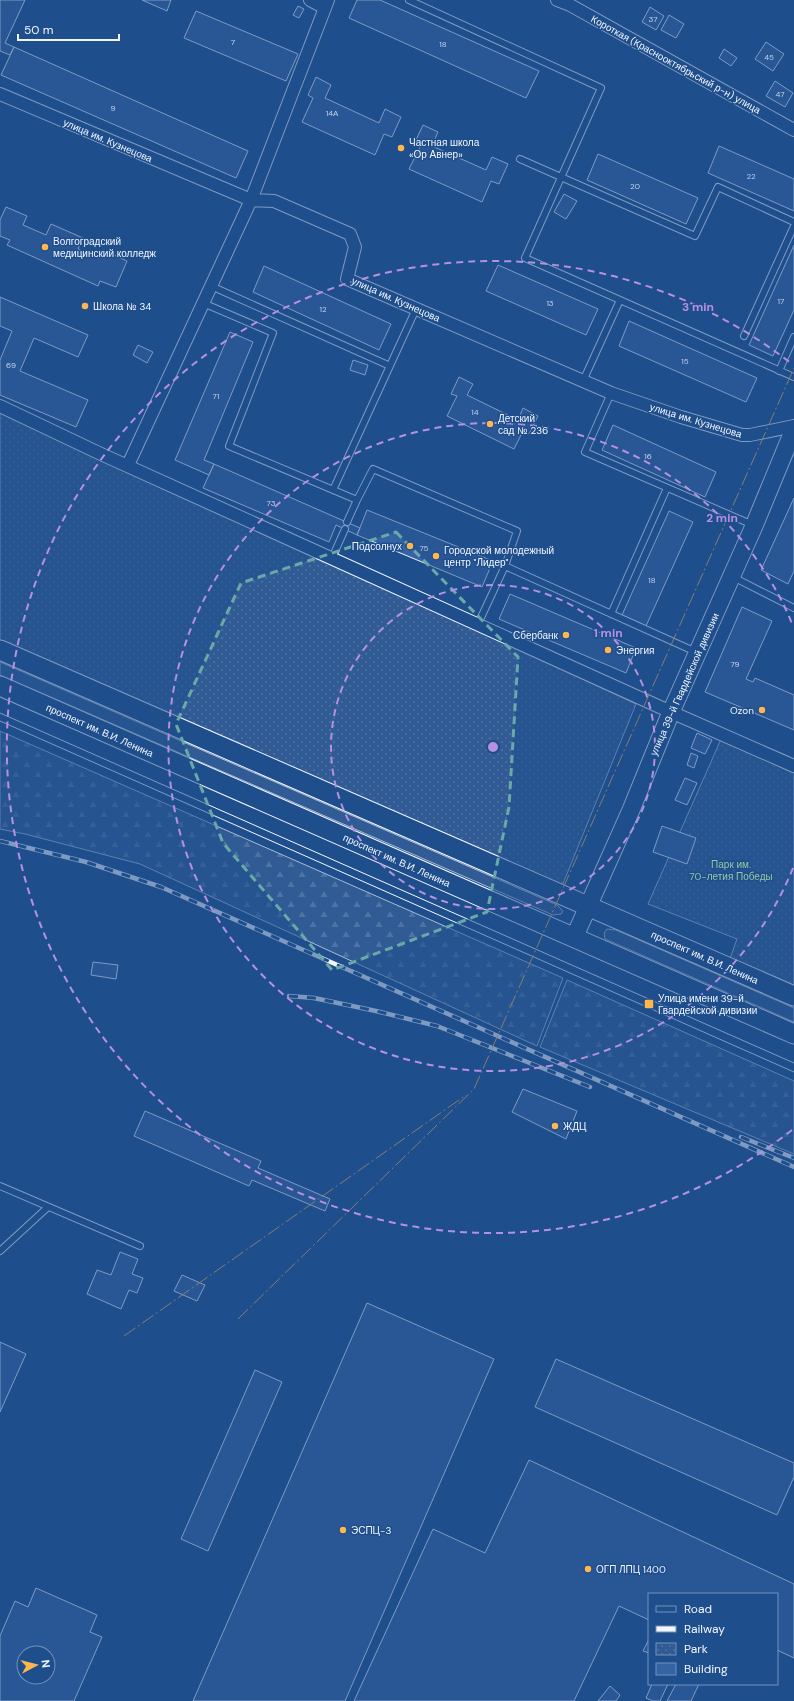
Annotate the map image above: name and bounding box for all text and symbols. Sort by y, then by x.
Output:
street label: Короткая (Краснооктябрьский р-н) улица [589,12,763,117]
house number: 37 [649,14,657,24]
scale bar [18,16,119,42]
text: 50 m [24,22,53,38]
house number: 7 [231,37,235,47]
house number: 18 [439,39,447,49]
house number: 45 [764,52,774,62]
house number: 47 [775,89,785,99]
house number: 9 [110,103,116,113]
house number: 14А [326,108,339,118]
street label: улица им. Кузнецова [61,116,155,165]
place label: Частная школа «Ор Авнер» [409,136,480,161]
marker: Частная школа «Ор Авнер» [396,143,406,153]
house number: 22 [746,171,756,181]
house number: 20 [630,181,641,191]
place label: Волгоградский медицинский колледж [53,235,156,260]
marker: Волгоградский медицинский колледж [40,242,50,252]
street label: улица им. Кузнецова [349,274,443,325]
house number: 17 [778,296,784,306]
house number: 13 [546,298,554,308]
text: 3 min [682,299,714,315]
place label: Школа № 34 [93,300,151,313]
marker: Школа № 34 [80,301,90,311]
house number: 12 [319,304,327,314]
house number: 15 [681,356,689,366]
house number: 69 [6,360,16,370]
house number: 71 [213,391,219,401]
street label: улица им. Кузнецова [648,400,744,441]
house number: 14 [471,407,479,417]
place label: Детский сад № 236 [498,412,548,437]
marker: Детский сад № 236 [485,419,495,429]
house number: 16 [644,451,652,461]
house number: 73 [267,498,276,508]
text: 2 min [706,510,738,526]
place label: Подсолнух [352,540,402,553]
marker: Подсолнух [405,541,415,551]
house number: 75 [420,543,429,553]
place label: Городской молодежный центр "Лидер" [444,544,554,569]
marker: Городской молодежный центр "Лидер" [431,551,441,561]
house number: 18 [648,575,656,585]
street label: улица 39-й Гвардейской дивизии [647,611,722,758]
text: 1 min [593,625,623,641]
place label: Сбербанк [513,629,559,642]
marker: Сбербанк [561,630,571,640]
place label: Энергия [616,644,654,657]
marker: Энергия [603,645,613,655]
house number: 79 [730,659,740,669]
street label: проспект им. В.И. Ленина [44,701,156,760]
place label: Ozon [730,704,754,717]
marker: Ozon [757,705,767,715]
centre of rings [486,740,500,754]
street label: проспект им. В.И. Ленина [341,831,453,890]
park label: Парк им. 70-летия Победы [689,858,773,883]
street label: проспект им. В.И. Ленина [649,928,761,987]
place label: Улица имени 39-й Гвардейской дивизии [658,992,757,1017]
marker: Улица имени 39-й Гвардейской дивизии [643,998,655,1010]
place label: ЖДЦ [563,1120,587,1133]
marker: ЖДЦ [550,1121,560,1131]
place label: ЭСПЦ-3 [351,1524,391,1537]
marker: ЭСПЦ-3 [338,1525,348,1535]
place label: ОГП ЛПЦ 1400 [596,1563,666,1576]
marker: ОГП ЛПЦ 1400 [583,1564,593,1574]
legend [648,1593,778,1685]
text: Road [684,1601,712,1617]
text: Railway [684,1621,725,1637]
text: Park [684,1641,708,1657]
north arrow [16,1645,56,1685]
text: N [38,1659,53,1669]
text: Building [684,1661,728,1677]

